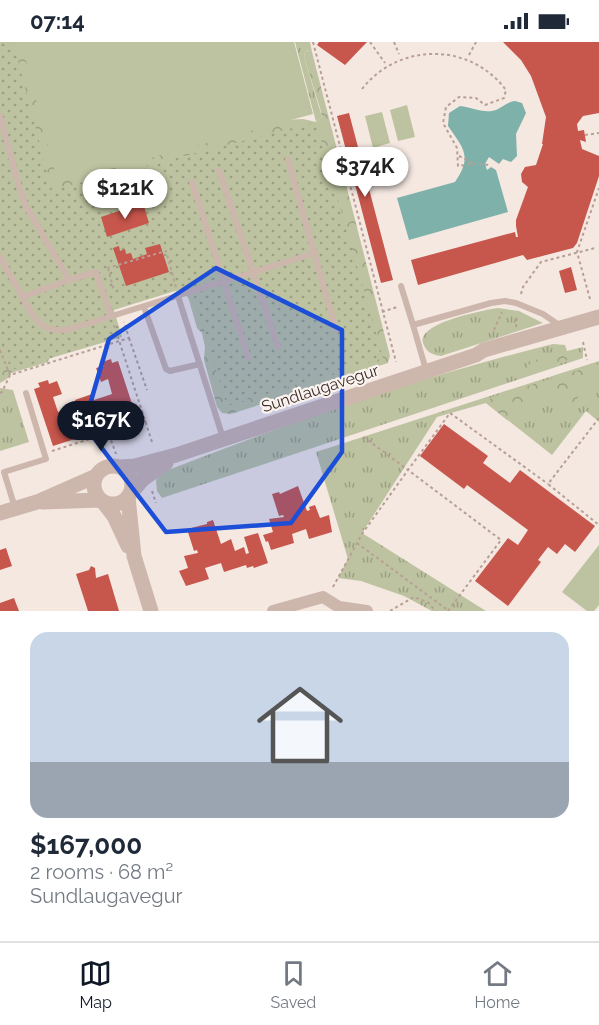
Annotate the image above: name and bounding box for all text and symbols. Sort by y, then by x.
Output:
text: 07:14 [30,8,85,34]
pin: $374K [323,147,407,198]
text: $374K [336,154,394,178]
pin: $121K [83,169,167,220]
text: $121K [96,176,154,200]
street label: Sundlaugavegur [259,360,381,416]
pin: $167K [59,401,143,452]
text: $167K [71,408,131,432]
icon: home [246,671,354,779]
text: $167,000 [30,830,142,860]
text: 2 rooms · 68 m² [30,860,173,884]
text: Sundlaugavegur [30,884,183,908]
tab: Map [79,957,112,1012]
tab: Saved [270,957,316,1012]
tab: Home [475,957,520,1012]

